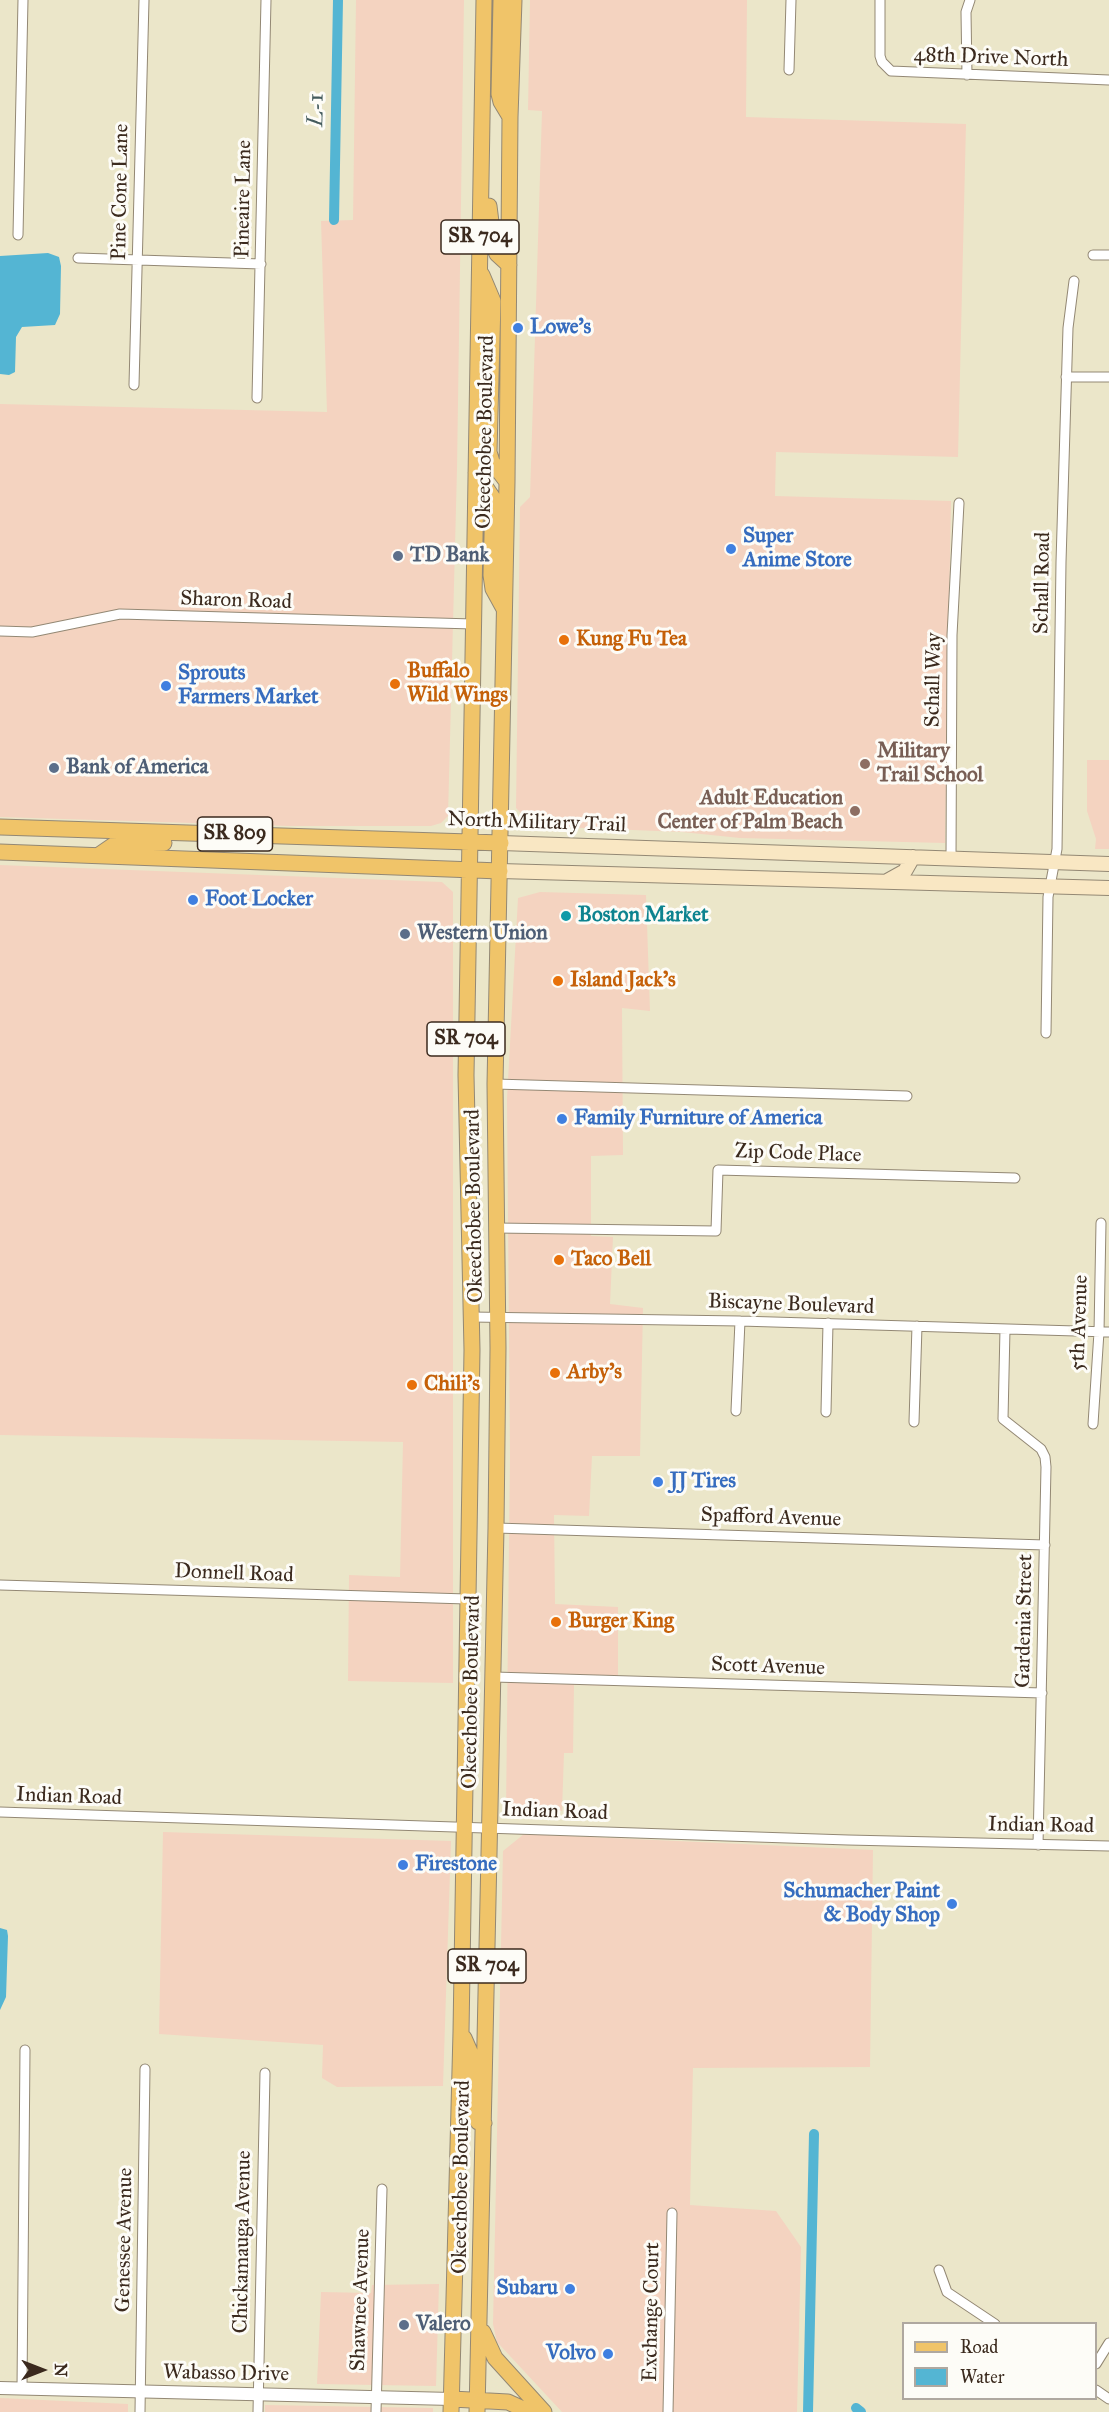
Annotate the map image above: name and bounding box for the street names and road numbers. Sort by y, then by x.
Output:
street label: 48th Drive North [913,43,1069,73]
street label: Pine Cone Lane [107,123,135,261]
street label: Pineaire Lane [230,140,258,258]
road number: SR 704 [441,220,519,254]
street label: Okeechobee Boulevard [472,335,500,529]
street label: Schall Road [1030,532,1056,634]
street label: Sharon Road [180,586,292,616]
street label: Schall Way [921,632,947,728]
street label: North Military Trail [447,807,627,839]
road number: SR 809 [198,817,272,851]
road number: SR 704 [427,1022,505,1056]
street label: Okeechobee Boulevard [461,1109,489,1303]
street label: Zip Code Place [734,1139,862,1169]
street label: 5th Avenue [1066,1274,1094,1372]
street label: Biscayne Boulevard [707,1290,875,1320]
street label: Spafford Avenue [700,1503,842,1533]
street label: Gardenia Street [1011,1554,1039,1688]
street label: Donnell Road [174,1559,294,1589]
street label: Okeechobee Boulevard [458,1595,486,1789]
street label: Scott Avenue [711,1652,825,1682]
street label: Indian Road [16,1783,122,1811]
street label: Indian Road [502,1798,608,1826]
street label: Indian Road [988,1812,1094,1840]
road number: SR 704 [448,1949,526,1983]
street label: Okeechobee Boulevard [448,2080,476,2274]
street label: Chickamauga Avenue [229,2150,257,2334]
street label: Genessee Avenue [111,2167,139,2313]
street label: Shawnee Avenue [346,2228,376,2372]
street label: Exchange Court [638,2242,666,2382]
street label: Wabasso Drive [163,2360,289,2388]

